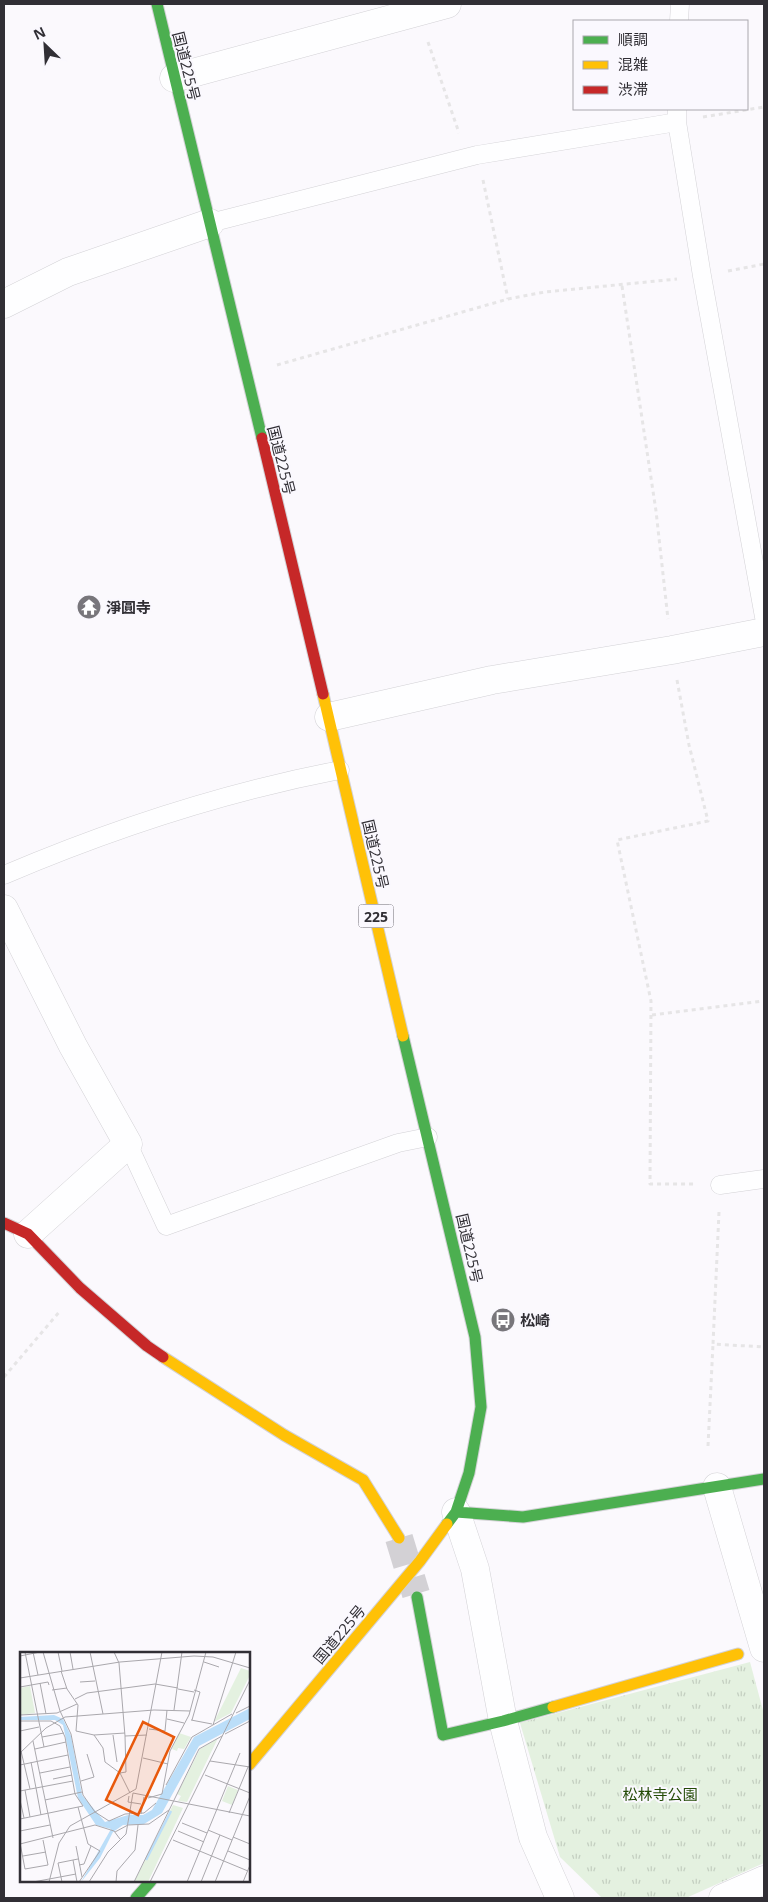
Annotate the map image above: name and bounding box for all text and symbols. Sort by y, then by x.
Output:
north arrow [20,20,70,70]
legend [573,20,748,110]
text: N [30,22,48,44]
street label: 国道225号 [169,29,205,103]
text: 順調 [618,29,648,49]
text: 混雑 [618,54,648,74]
text: 渋滞 [618,79,648,99]
street label: 国道225号 [264,423,300,497]
temple icon: 淨圓寺 [76,594,102,620]
place label: 淨圓寺 [106,597,151,617]
street label: 国道225号 [358,817,394,891]
road number: 225 [358,904,394,928]
street label: 国道225号 [452,1211,488,1285]
bus stop icon: 松崎 [490,1307,516,1333]
place label: 松崎 [520,1310,550,1330]
street label: 国道225号 [309,1600,369,1668]
inset map [20,1652,250,1882]
park label: 松林寺公園 [622,1784,698,1804]

